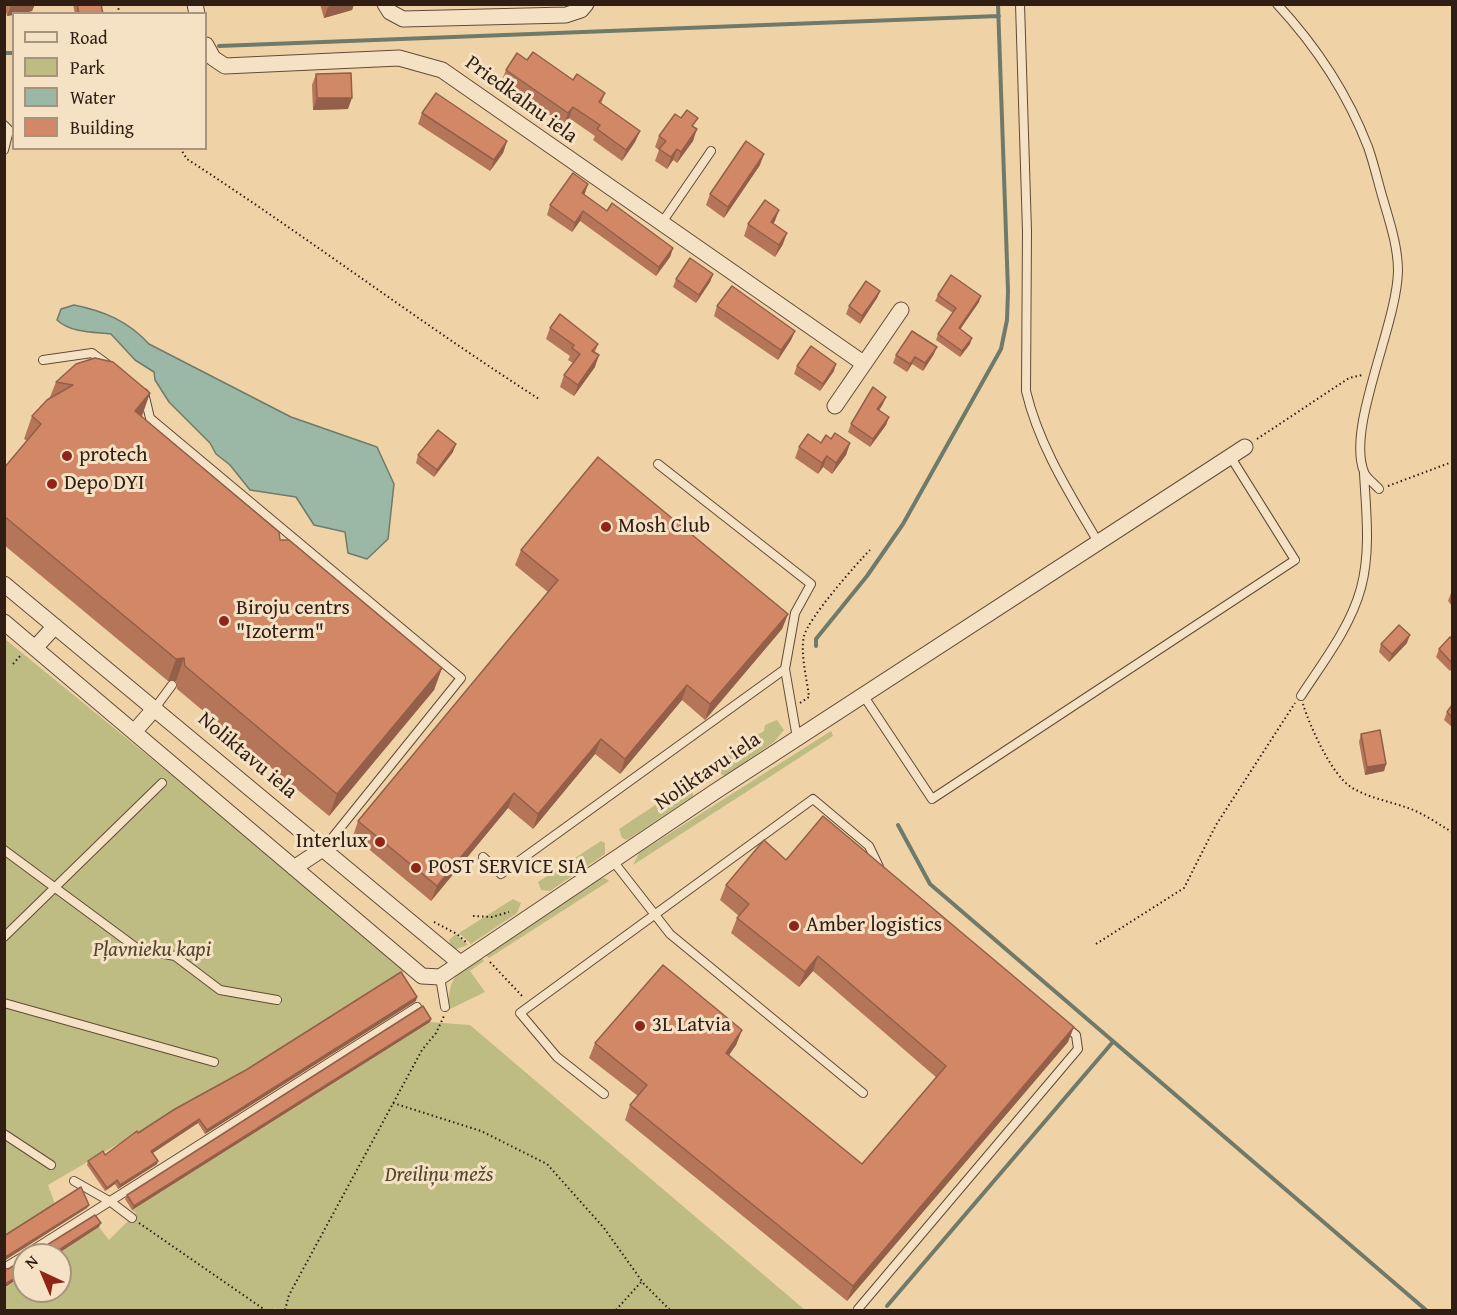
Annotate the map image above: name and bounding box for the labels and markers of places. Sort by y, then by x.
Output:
place label: protech [79,443,147,469]
marker: protech [60,449,74,463]
place label: Depo DYI [64,471,145,497]
marker: Depo DYI [45,477,59,491]
place label: Mosh Club [618,514,710,540]
marker: Mosh Club [599,520,613,534]
place label: Biroju centrs "Izoterm" [236,596,350,646]
marker: Biroju centrs "Izoterm" [217,614,231,628]
place label: Interlux [296,829,368,855]
marker: Interlux [373,835,387,849]
place label: POST SERVICE SIA [428,855,587,881]
marker: POST SERVICE SIA [409,861,423,875]
place label: Amber logistics [806,913,942,939]
marker: Amber logistics [787,919,801,933]
place label: 3L Latvia [652,1013,731,1039]
marker: 3L Latvia [633,1019,647,1033]

